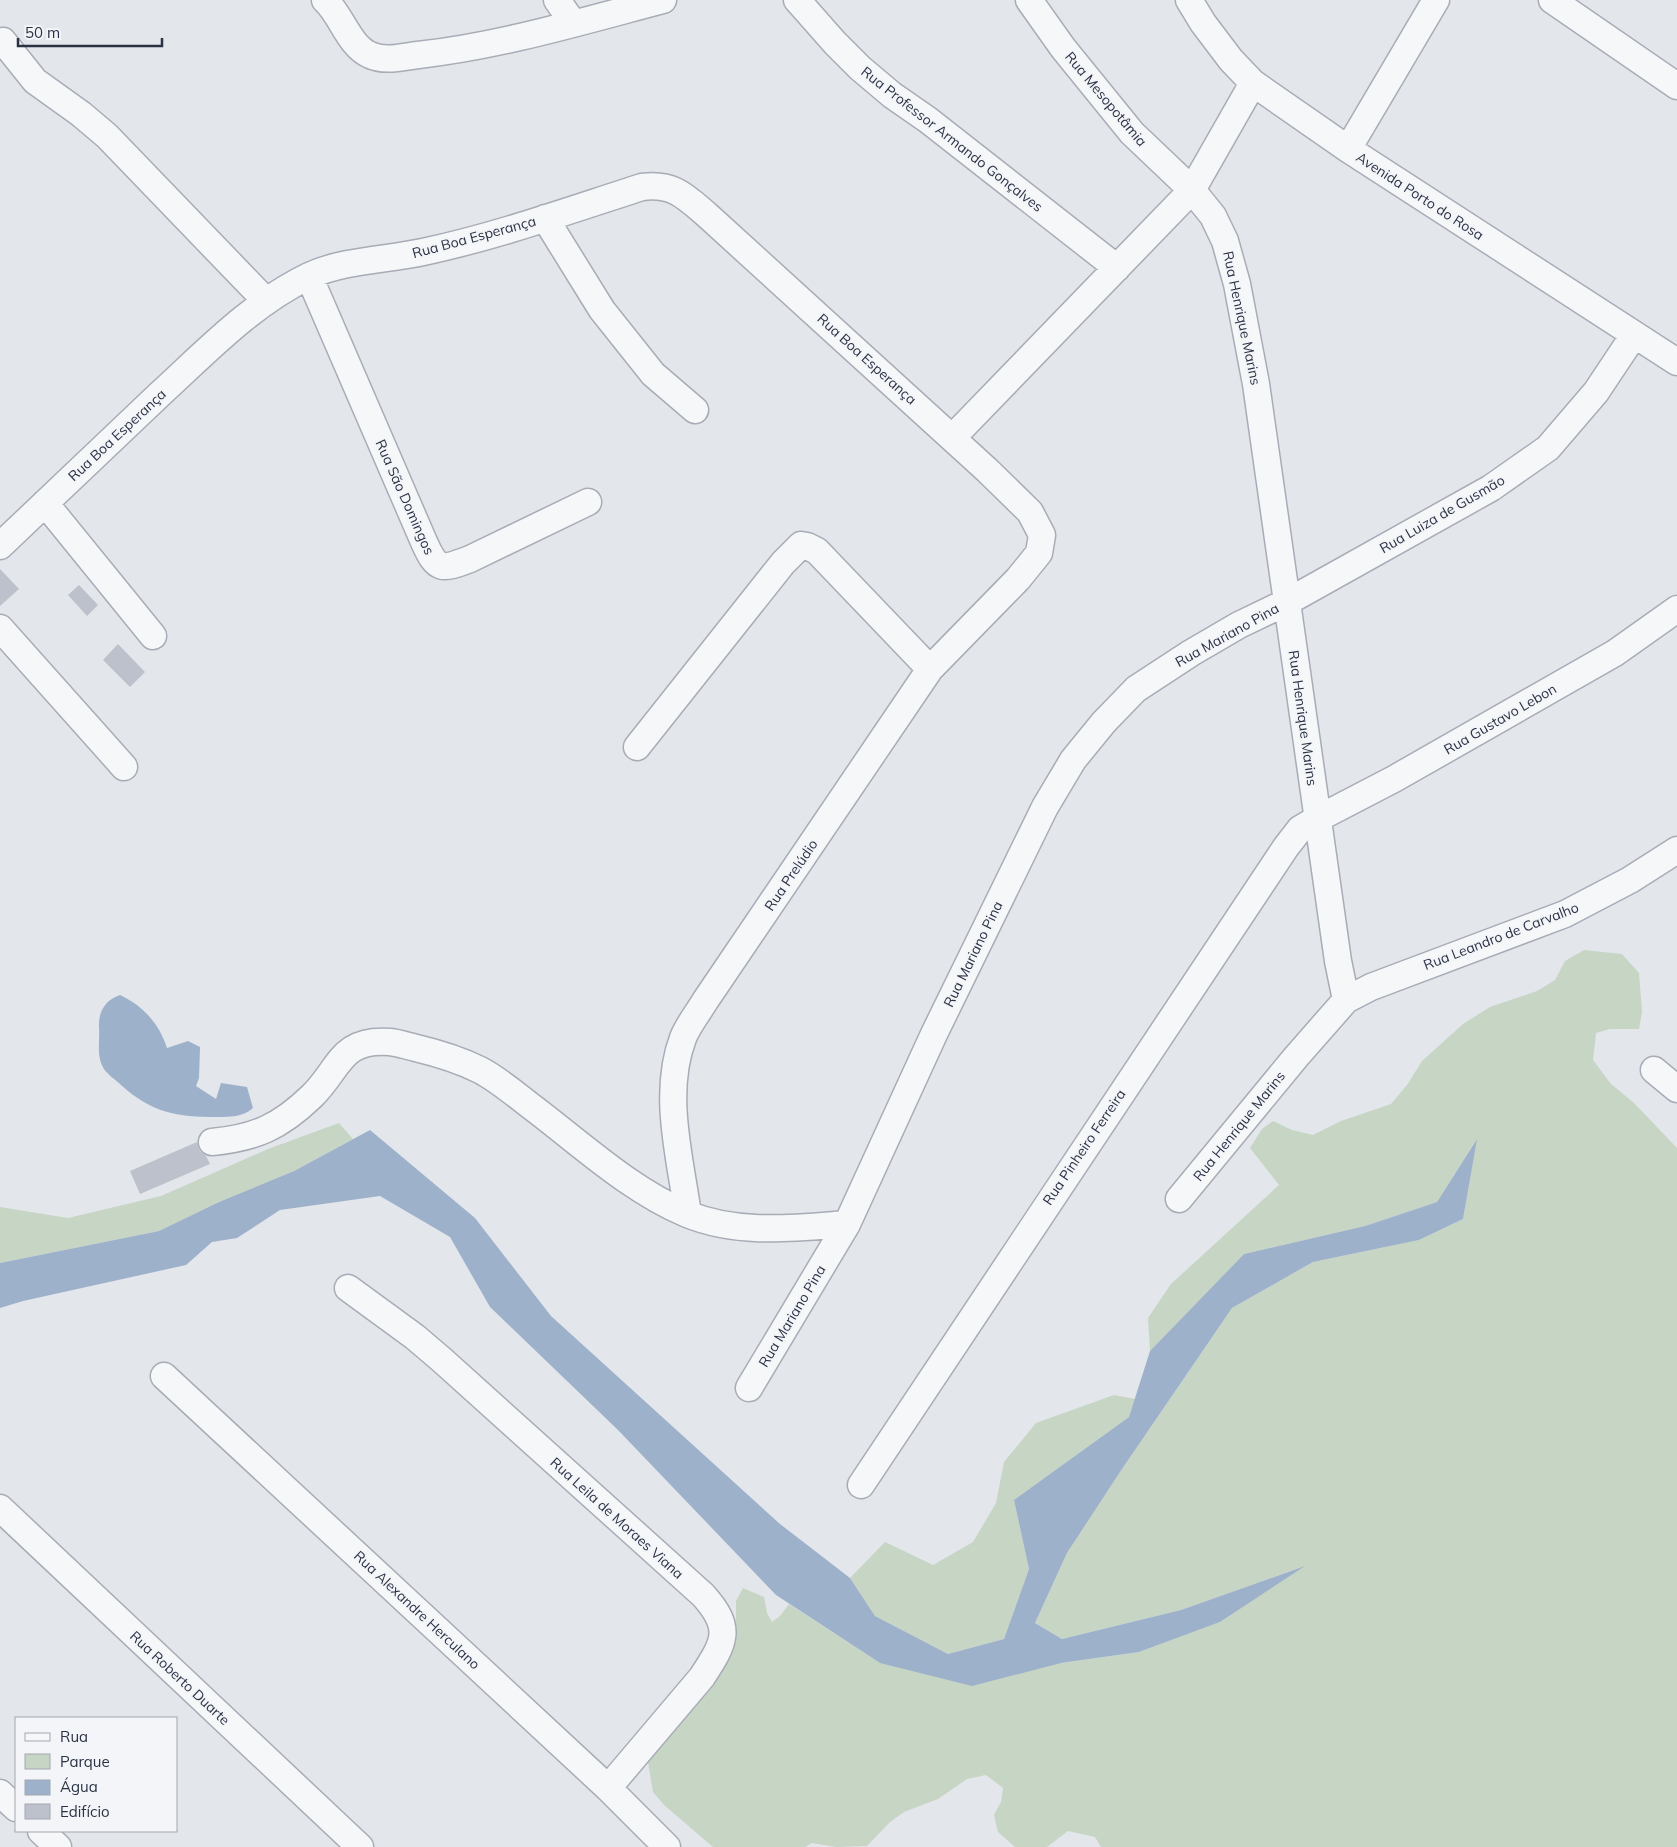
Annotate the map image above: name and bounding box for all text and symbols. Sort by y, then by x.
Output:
scale bar [18,15,161,47]
text: 50 m [25,23,60,42]
street label: Rua Mesopotâmia [1061,48,1151,150]
street label: Rua Professor Armando Gonçalves [858,62,1047,216]
street label: Avenida Porto do Rosa [1353,148,1487,244]
street label: Rua Boa Esperança [410,212,538,262]
street label: Rua Henrique Marins [1219,249,1265,387]
street label: Rua Boa Esperança [814,310,920,408]
street label: Rua Boa Esperança [64,385,170,485]
street label: Rua São Domingos [372,437,439,557]
street label: Rua Luiza de Gusmão [1376,471,1508,557]
street label: Rua Mariano Pina [1172,599,1282,671]
street label: Rua Henrique Marins [1285,649,1321,787]
street label: Rua Gustavo Lebon [1441,679,1559,759]
street label: Rua Prelúdio [760,836,822,914]
street label: Rua Mariano Pina [939,898,1007,1010]
street label: Rua Leandro de Carvalho [1421,898,1581,974]
street label: Rua Henrique Marins [1189,1067,1289,1185]
street label: Rua Pinheiro Ferreira [1039,1086,1129,1208]
street label: Rua Mariano Pina [754,1262,830,1370]
street label: Rua Leila de Moraes Viana [547,1453,687,1583]
street label: Rua Alexandre Herculano [350,1547,484,1673]
street label: Rua Roberto Duarte [126,1627,234,1729]
legend [15,1717,178,1832]
text: Rua [60,1727,88,1746]
text: Parque [60,1752,110,1771]
text: Água [60,1777,98,1796]
text: Edifício [60,1802,110,1821]

